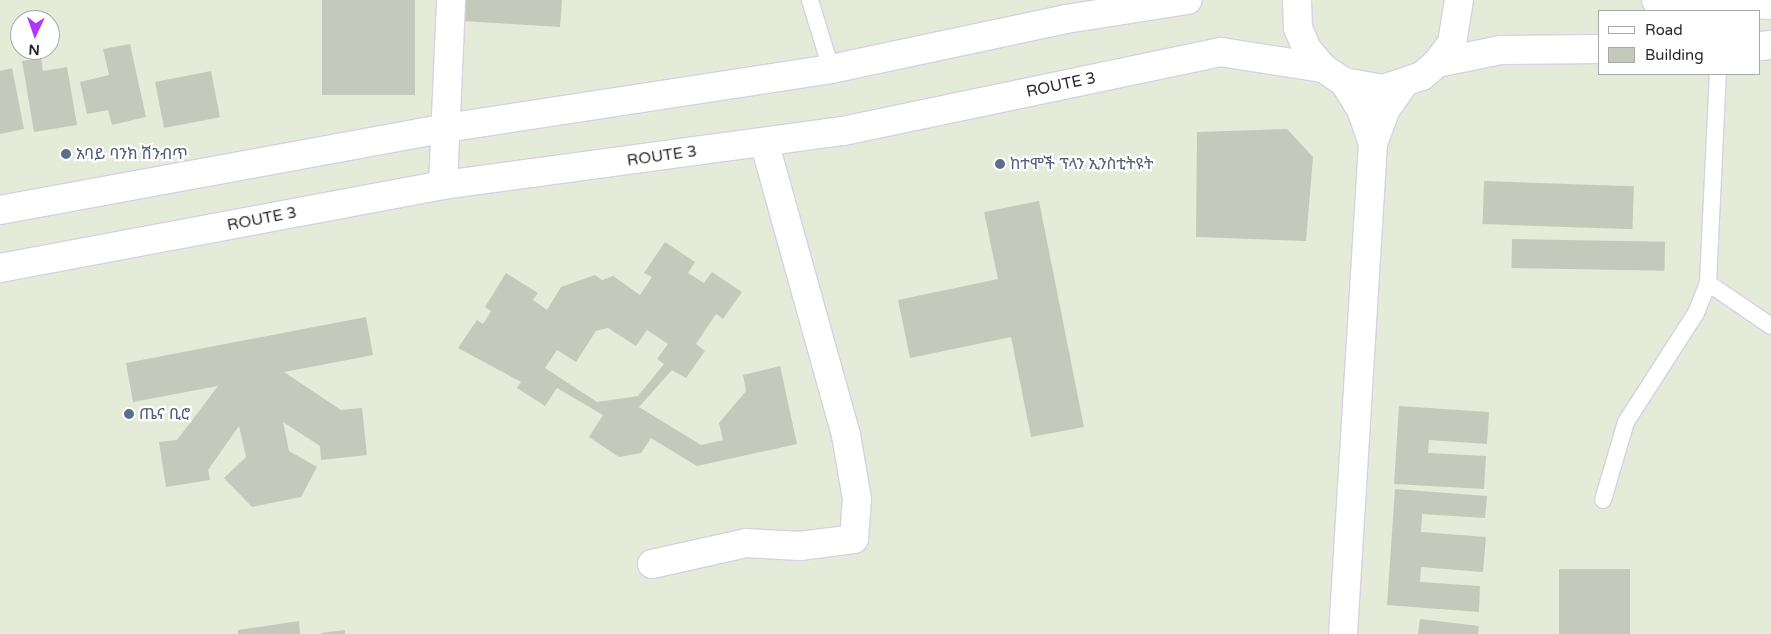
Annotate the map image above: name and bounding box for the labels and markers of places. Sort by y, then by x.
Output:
place label: አባይ ባንክ ሽንብጥ [76,144,188,164]
marker: አባይ ባንክ ሽንብጥ [60,148,72,160]
place label: ከተሞች ፕላን ኢንስቲትዩት [1010,154,1154,174]
marker: ከተሞች ፕላን ኢንስቲትዩት [994,158,1006,170]
place label: ጤና ቢሮ [139,404,190,424]
marker: ጤና ቢሮ [123,408,135,420]

